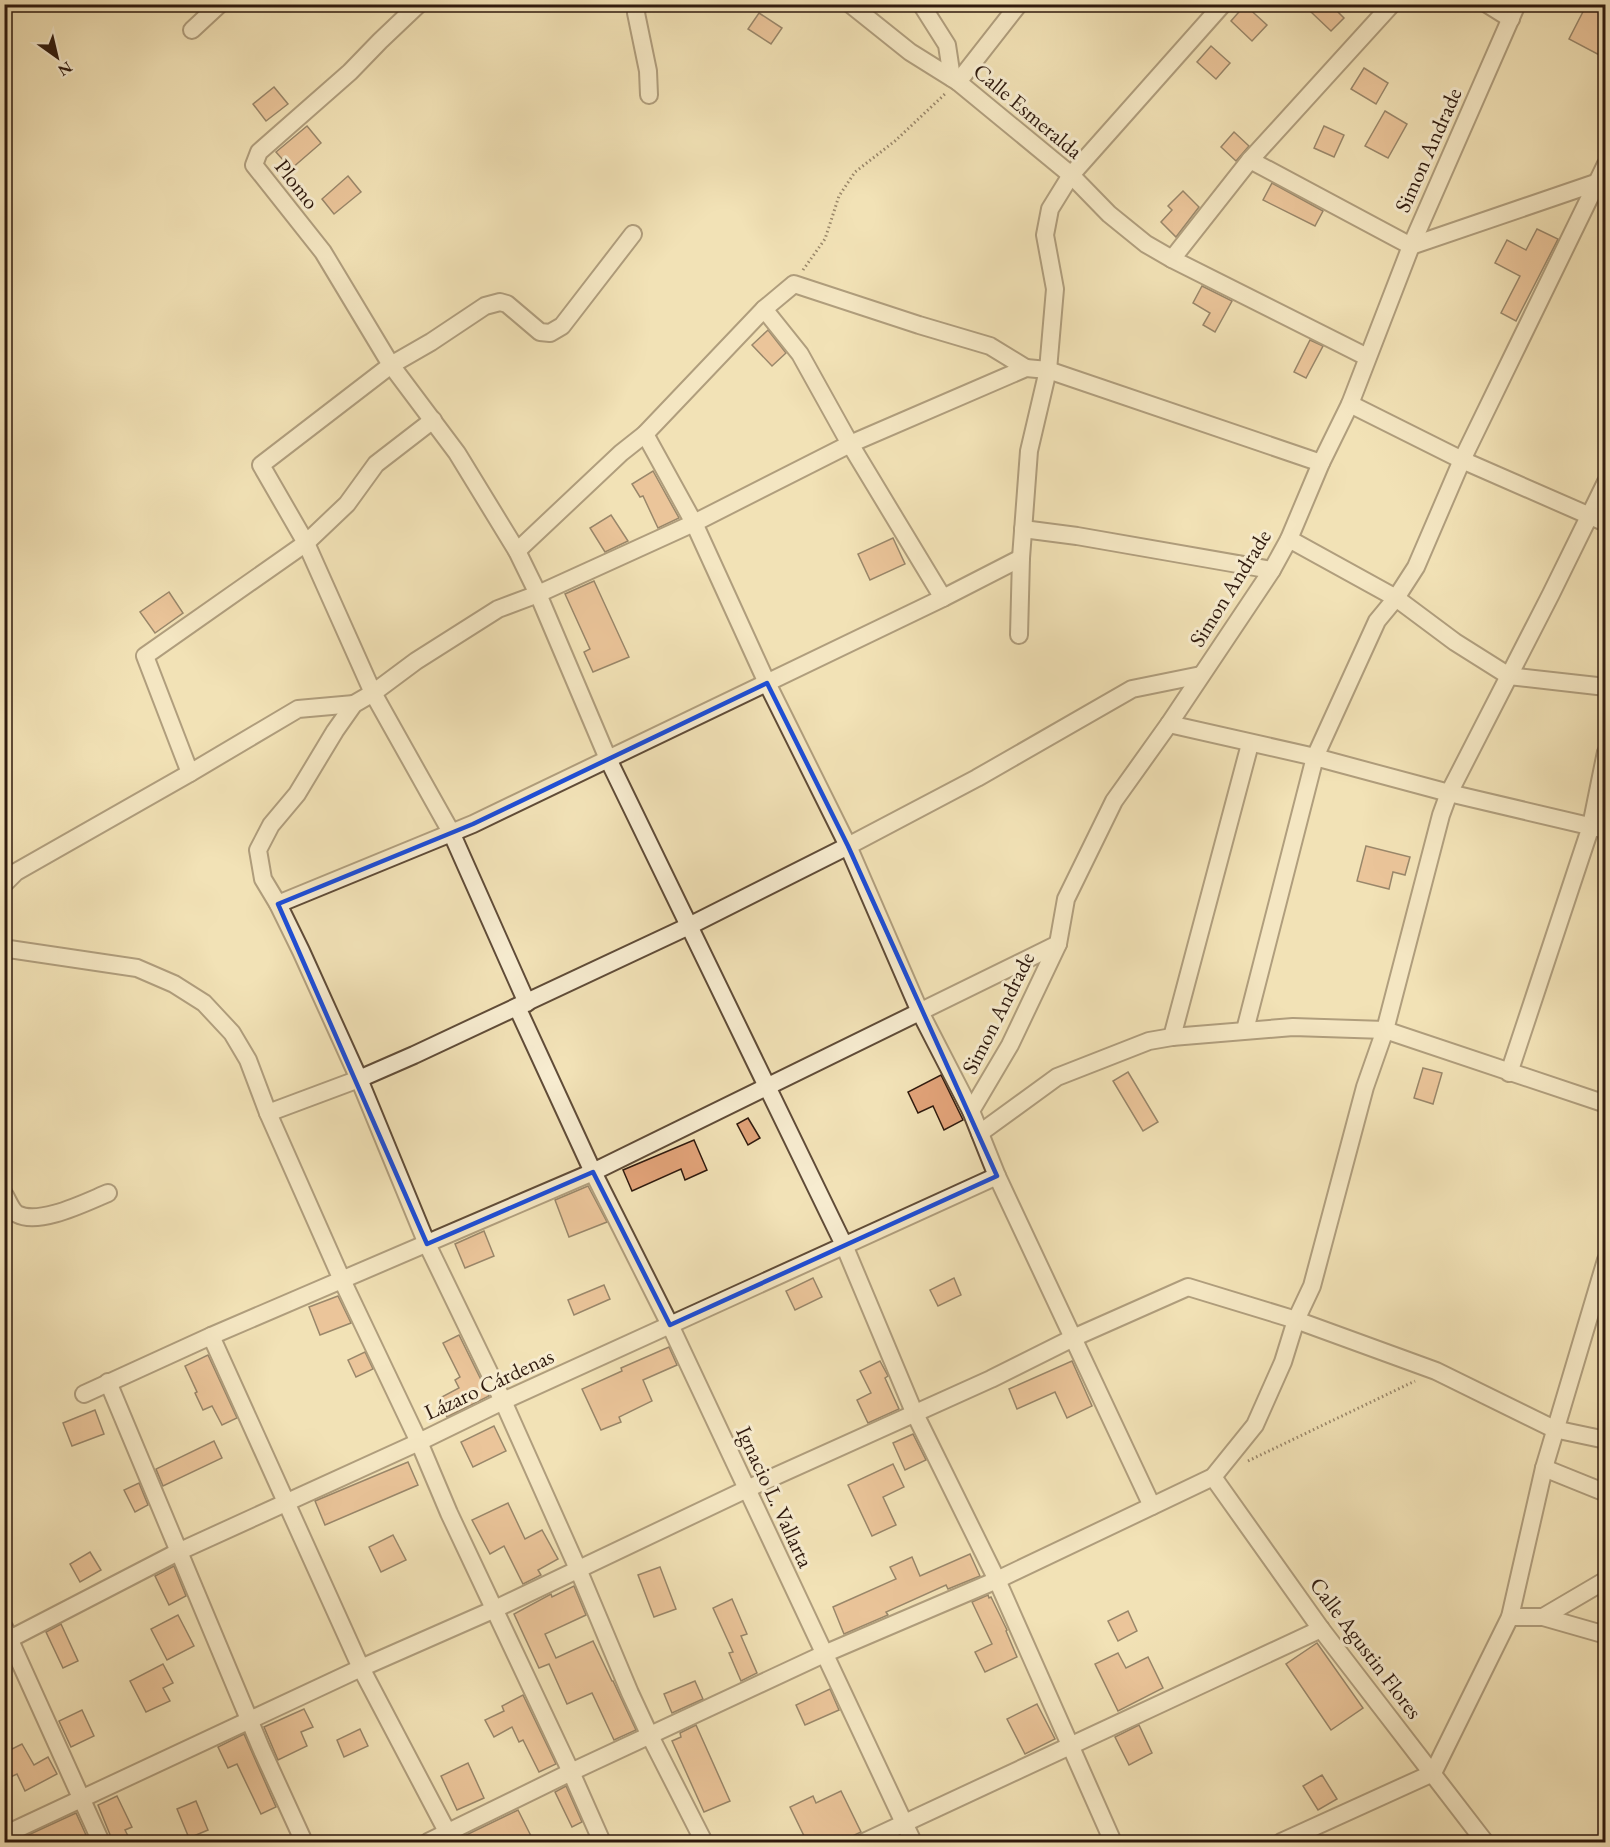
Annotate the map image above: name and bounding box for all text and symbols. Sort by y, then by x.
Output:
north arrow [27,27,87,87]
text: N [54,57,76,81]
street label: Calle Esmeralda [967,57,1089,165]
street label: Simon Andrade [1388,83,1469,217]
street label: Plomo [268,153,326,215]
street label: Simon Andrade [1182,523,1278,652]
street label: Simon Andrade [955,947,1041,1079]
street label: Lázaro Cárdenas [419,1341,559,1427]
street label: Ignacio L. Vallarta [730,1421,821,1573]
street label: Calle Agustin Flores [1303,1571,1429,1725]

